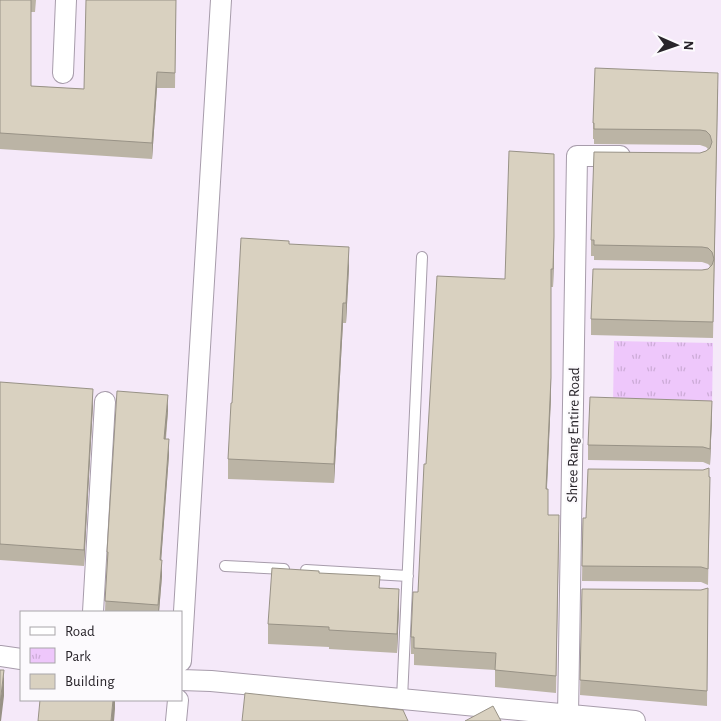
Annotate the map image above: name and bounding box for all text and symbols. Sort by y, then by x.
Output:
north arrow [651,20,701,70]
text: N [681,40,695,51]
street label: Shree Rang Entire Road [565,367,582,503]
legend [20,611,182,701]
text: Road [65,624,95,639]
text: Park [65,649,91,664]
text: Building [65,674,115,689]

